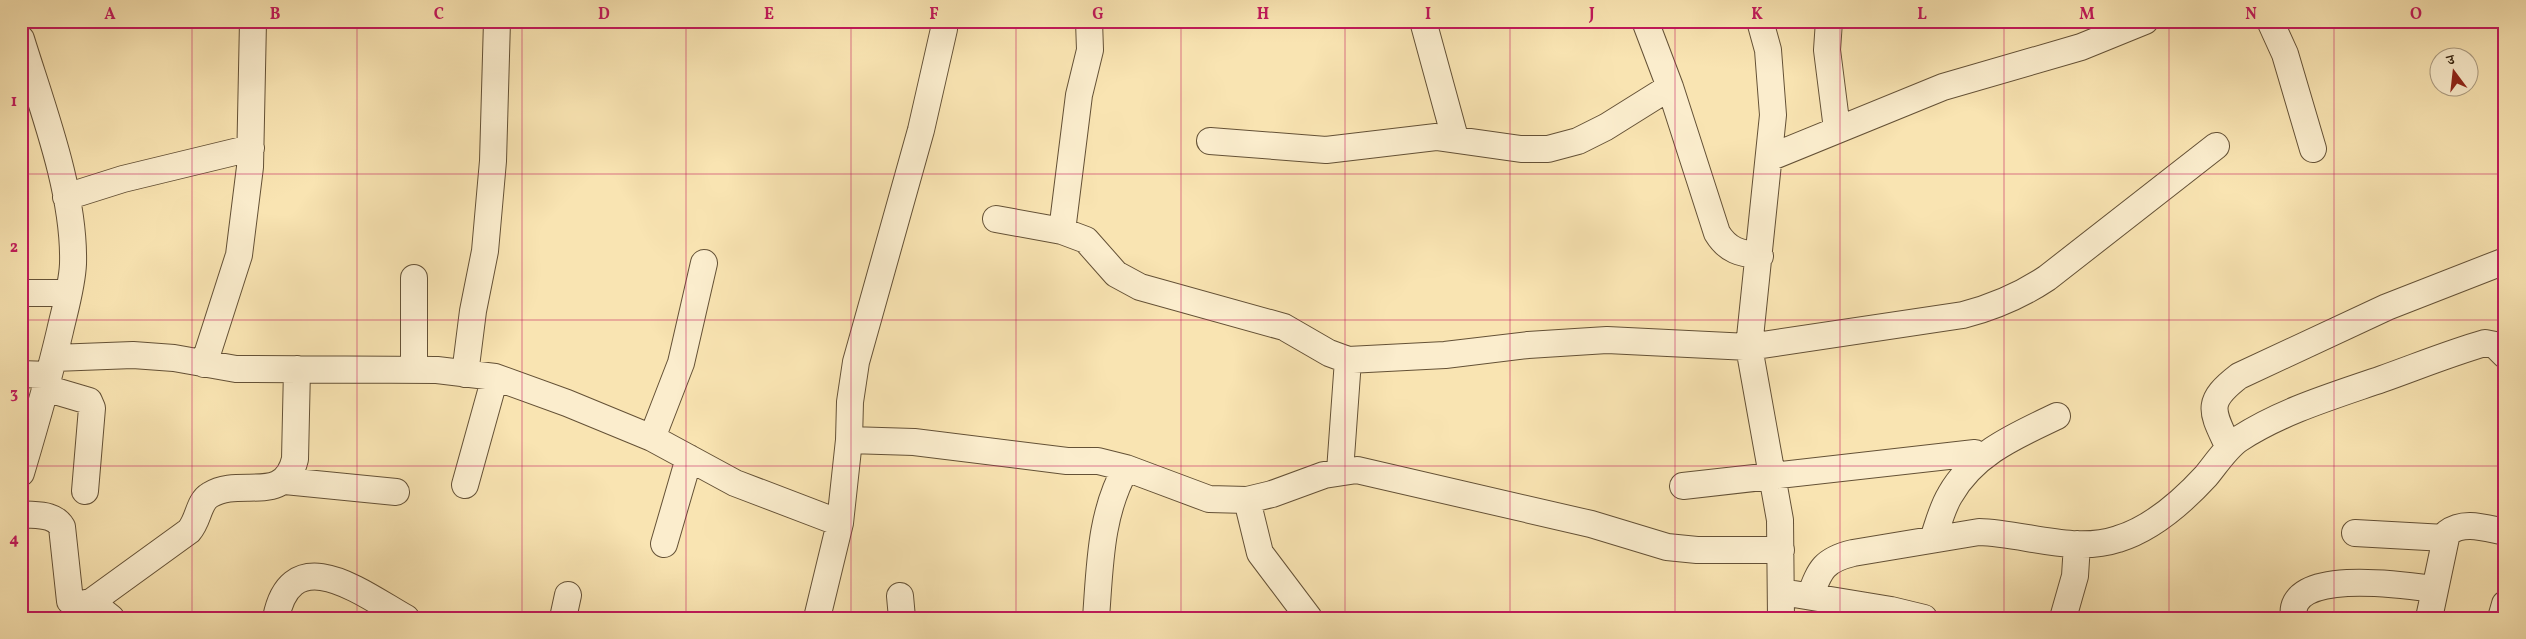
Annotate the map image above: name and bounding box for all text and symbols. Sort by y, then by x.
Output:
text: A [104,4,116,26]
text: B [270,4,281,26]
text: C [434,4,444,26]
text: D [598,4,610,26]
text: E [764,4,774,26]
text: F [929,4,939,26]
text: G [1092,4,1104,26]
text: H [1257,4,1269,26]
text: I [1425,4,1431,26]
text: J [1588,4,1595,26]
text: K [1751,4,1763,26]
text: L [1917,4,1927,26]
text: M [2079,4,2095,26]
text: N [2245,4,2257,26]
text: O [2410,4,2422,26]
north arrow [2428,48,2478,98]
text: उ [2444,51,2458,71]
text: 1 [11,91,17,113]
text: 2 [10,237,18,259]
text: 3 [10,383,18,405]
text: 4 [9,529,19,551]

